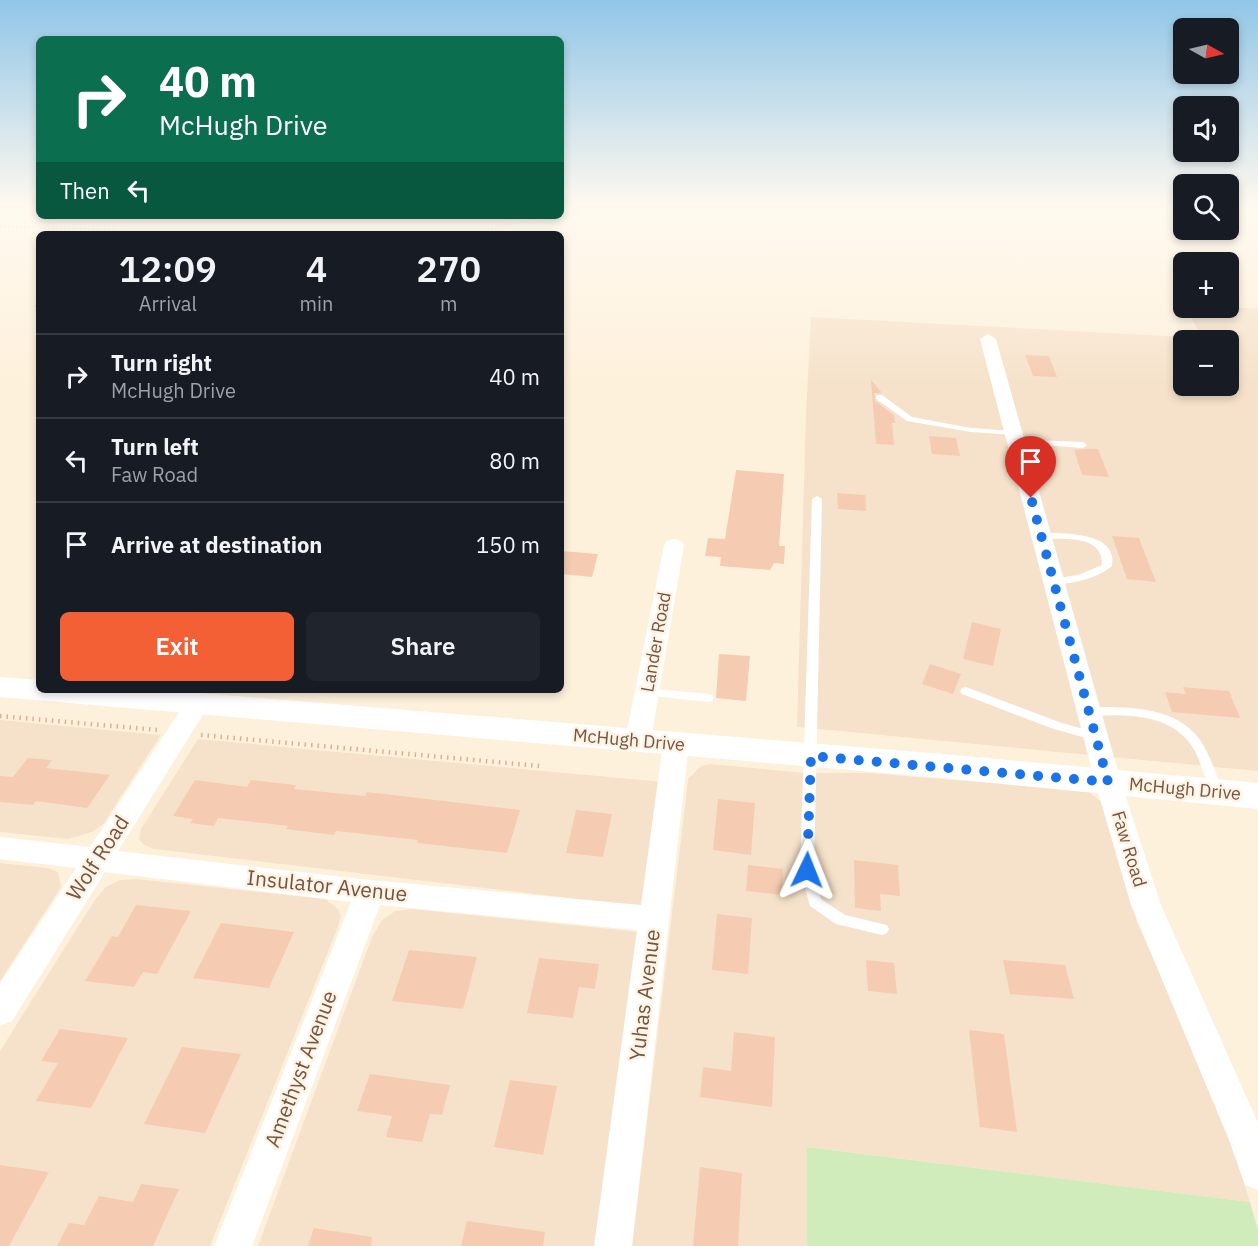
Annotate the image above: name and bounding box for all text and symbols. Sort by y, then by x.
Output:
north arrow [1173,18,1239,84]
map controls [1173,18,1239,396]
text: 40 m [159,54,257,109]
icon: right [60,60,138,138]
button: sound [1173,96,1239,162]
text: McHugh Drive [159,107,328,142]
icon: left [122,174,155,207]
button: search [1173,174,1239,240]
text: Then [60,176,110,205]
text: 12:09 [119,245,217,292]
text: 4 [306,245,327,292]
text: 270 [416,245,481,292]
button: + [1173,252,1239,318]
text: Arrival [139,290,197,317]
text: min [300,290,333,317]
text: m [440,290,457,317]
button: − [1173,330,1239,396]
text: Turn right [111,348,212,377]
icon: right [60,360,93,393]
text: 40 m [489,362,540,391]
text: McHugh Drive [111,377,236,404]
text: Turn left [111,432,199,461]
pin [1005,436,1056,498]
icon: left [60,444,93,477]
icon: arrive [1014,445,1047,478]
text: 80 m [489,446,540,475]
text: Faw Road [111,461,198,488]
icon: arrive [60,528,93,561]
text: Arrive at destination [111,530,322,559]
text: 150 m [476,530,540,559]
street label: Lander Road [635,590,676,694]
button: Exit [60,612,294,681]
button: Share [306,612,540,681]
street label: McHugh Drive [572,723,686,756]
street label: McHugh Drive [1128,772,1242,805]
street label: Faw Road [1107,808,1152,890]
street label: Wolf Road [59,810,135,905]
position arrow [775,838,839,902]
street label: Insulator Avenue [245,863,409,907]
street label: Yuhas Avenue [622,928,666,1062]
street label: Amethyst Avenue [257,986,343,1151]

